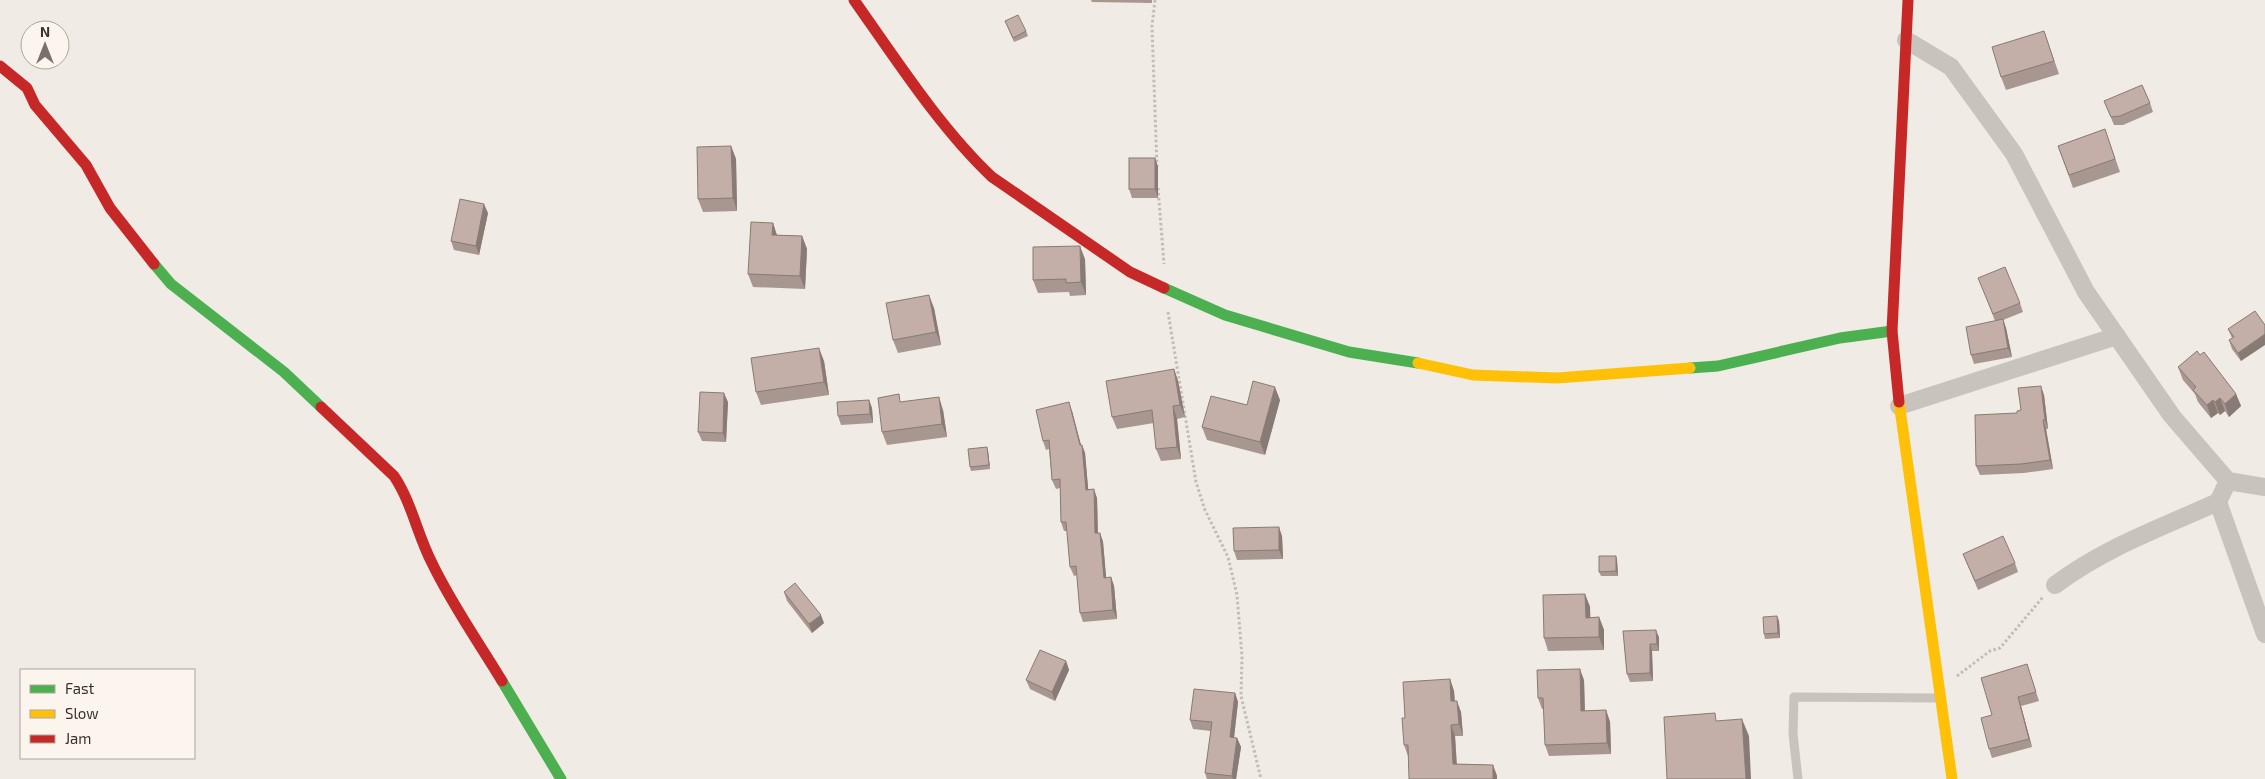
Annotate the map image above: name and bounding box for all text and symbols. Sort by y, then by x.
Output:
north arrow [20,20,70,70]
text: N [40,23,50,40]
legend [20,669,195,759]
text: Fast [65,679,95,697]
text: Slow [65,704,99,722]
text: Jam [65,729,91,747]

